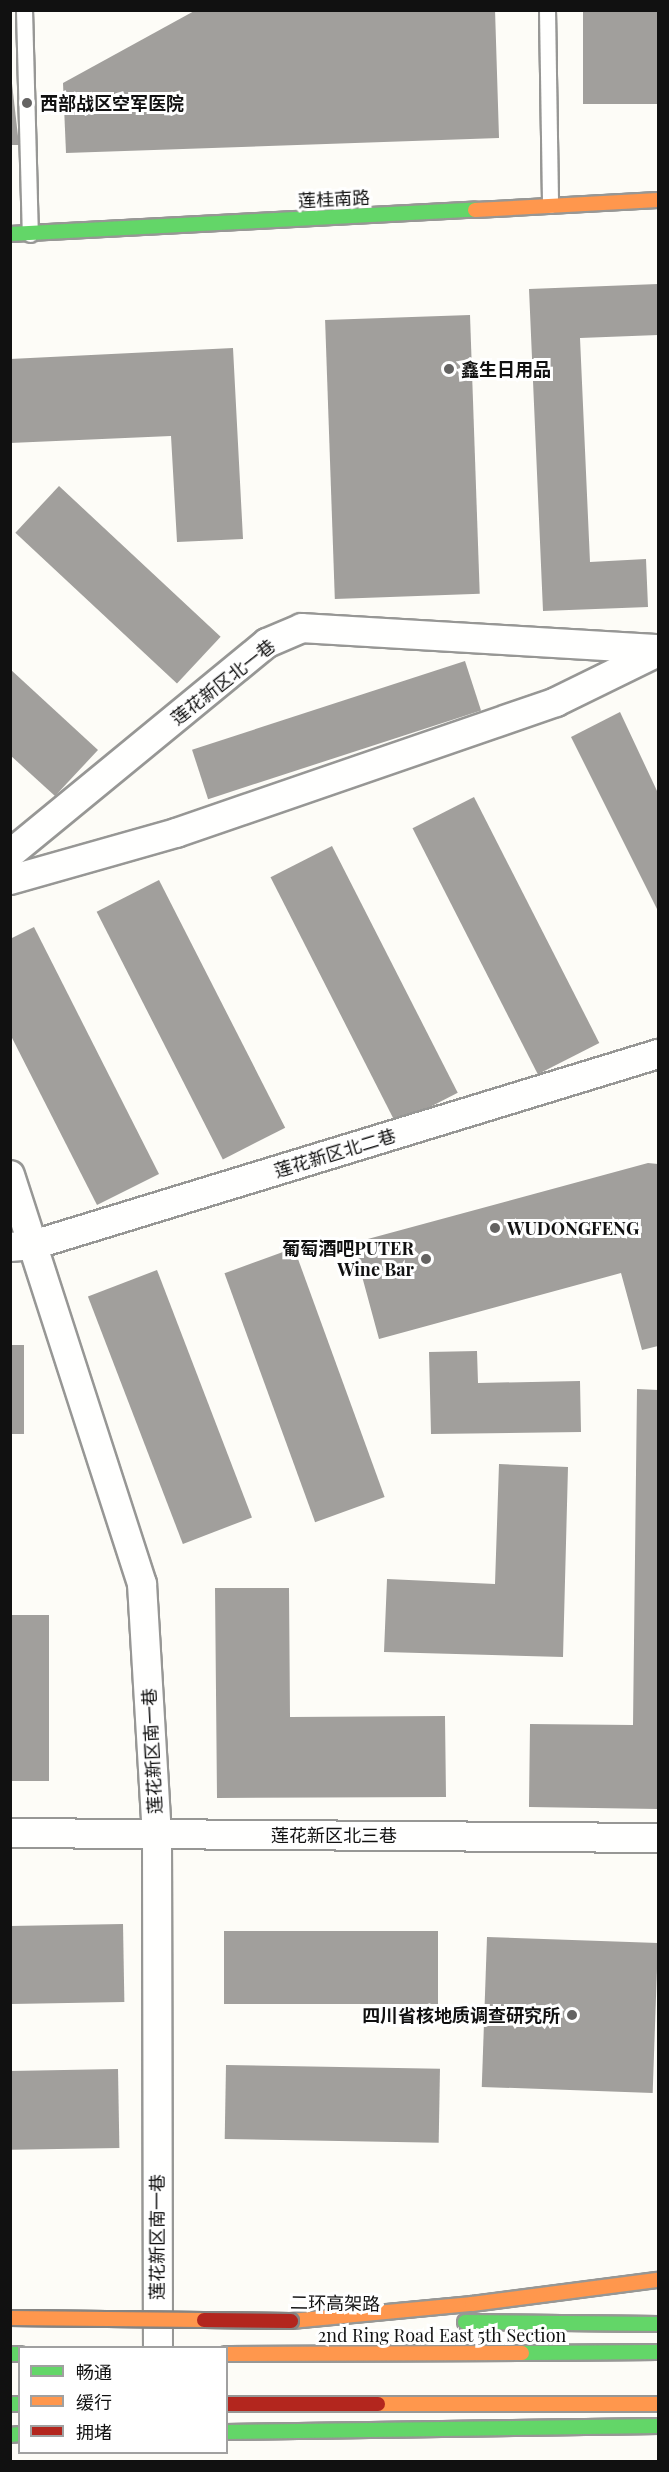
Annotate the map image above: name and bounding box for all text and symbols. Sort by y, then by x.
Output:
place label: 西部战区空军医院 [40,92,184,114]
marker: 西部战区空军医院 [18,94,36,112]
street label: 莲桂南路 [297,186,371,212]
place label: 鑫生日用品 [461,358,551,380]
marker: 鑫生日用品 [442,362,456,376]
street label: 莲花新区北一巷 [167,635,279,729]
street label: 莲花新区北二巷 [272,1124,398,1182]
place label: WUDONGFENG [507,1217,639,1239]
marker: WUDONGFENG [488,1221,502,1235]
place label: 葡萄酒吧PUTER Wine Bar [282,1238,414,1280]
marker: 葡萄酒吧PUTER Wine Bar [419,1252,433,1266]
street label: 莲花新区南一巷 [138,1688,166,1814]
street label: 莲花新区北三巷 [271,1824,397,1846]
place label: 四川省核地质调查研究所 [362,2004,560,2026]
marker: 四川省核地质调查研究所 [565,2008,579,2022]
street label: 莲花新区南一巷 [146,2174,168,2300]
street label: 二环高架路 [290,2291,380,2315]
street label: 2nd Ring Road East 5th Section [318,2324,566,2346]
legend [18,2346,228,2454]
text: 畅通 [76,2360,112,2384]
text: 缓行 [76,2390,112,2414]
text: 拥堵 [76,2420,112,2444]

